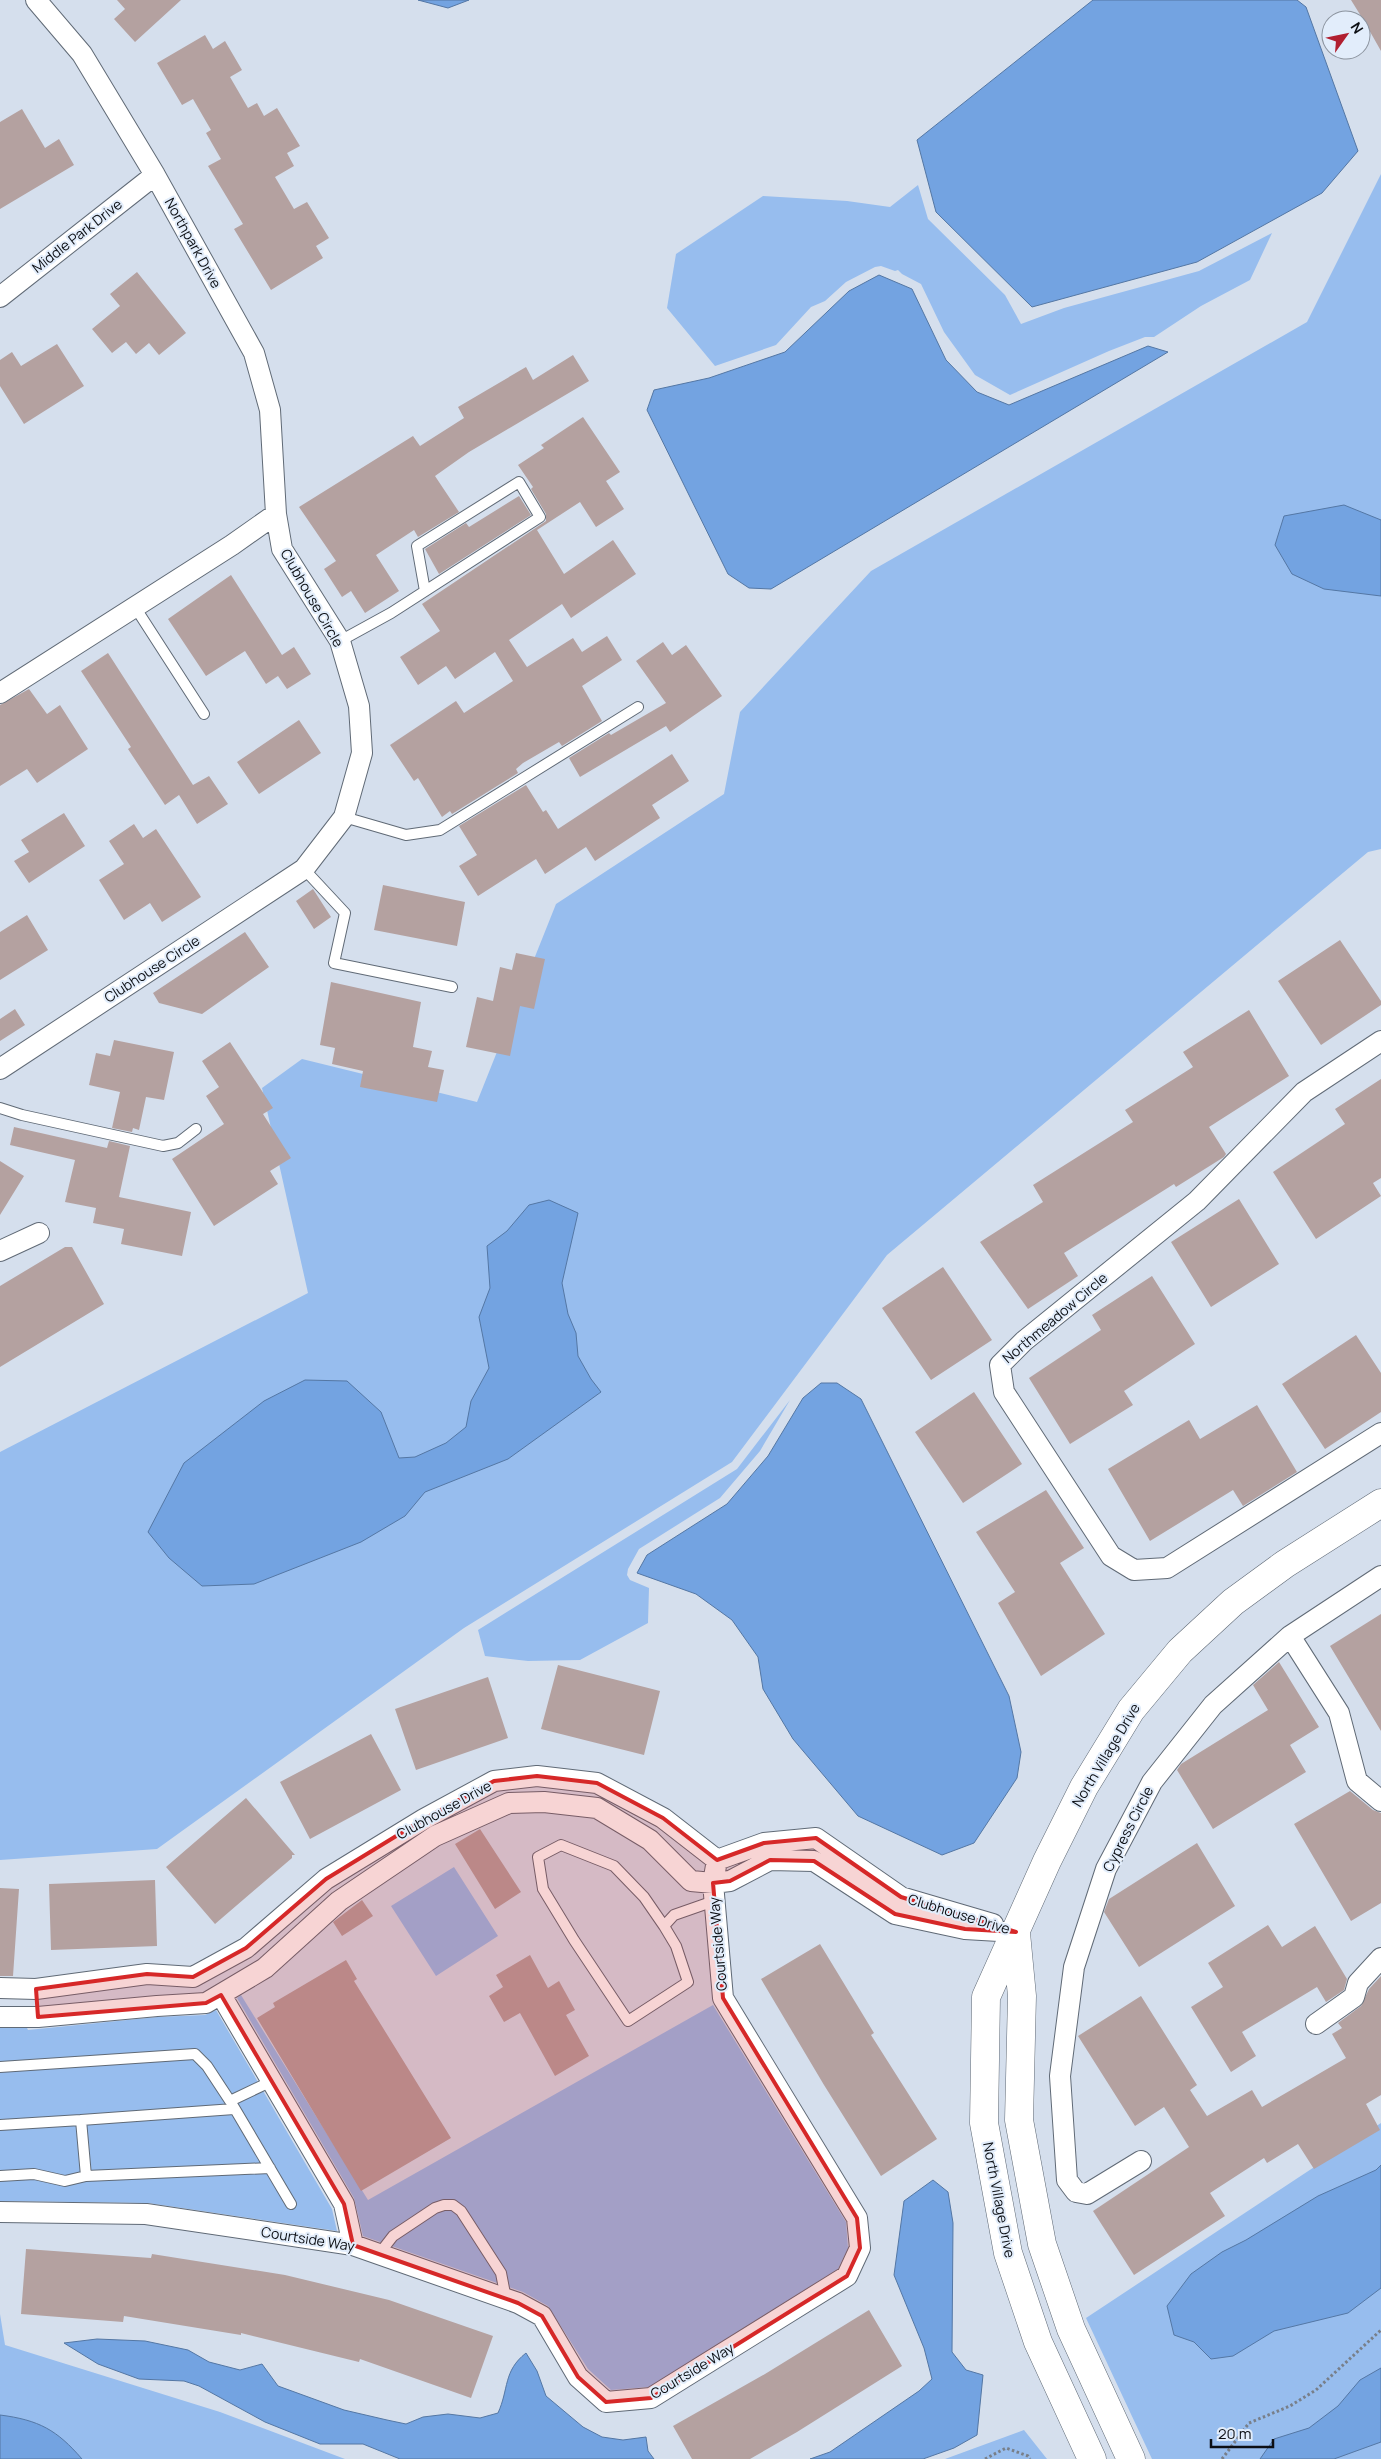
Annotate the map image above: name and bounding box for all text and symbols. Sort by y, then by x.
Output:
north arrow [1321,10,1371,60]
text: N [1347,18,1368,37]
street label: Middle Park Drive [28,194,126,277]
street label: Northpark Drive [161,194,226,291]
street label: Clubhouse Circle [277,545,348,650]
street label: Clubhouse Circle [100,931,203,1007]
street label: Northmeadow Circle [998,1268,1111,1367]
street label: North Village Drive [1067,1700,1144,1810]
street label: Clubhouse Drive [393,1776,495,1844]
street label: Cypress Circle [1098,1783,1157,1875]
street label: Clubhouse Drive [906,1889,1013,1938]
street label: Courtside Way [704,1896,731,1992]
street label: North Village Drive [979,2140,1020,2259]
street label: Courtside Way [260,2222,357,2255]
street label: Courtside Way [646,2338,738,2403]
scale bar [1211,2416,1274,2448]
text: 20 m [1218,2423,1251,2444]

